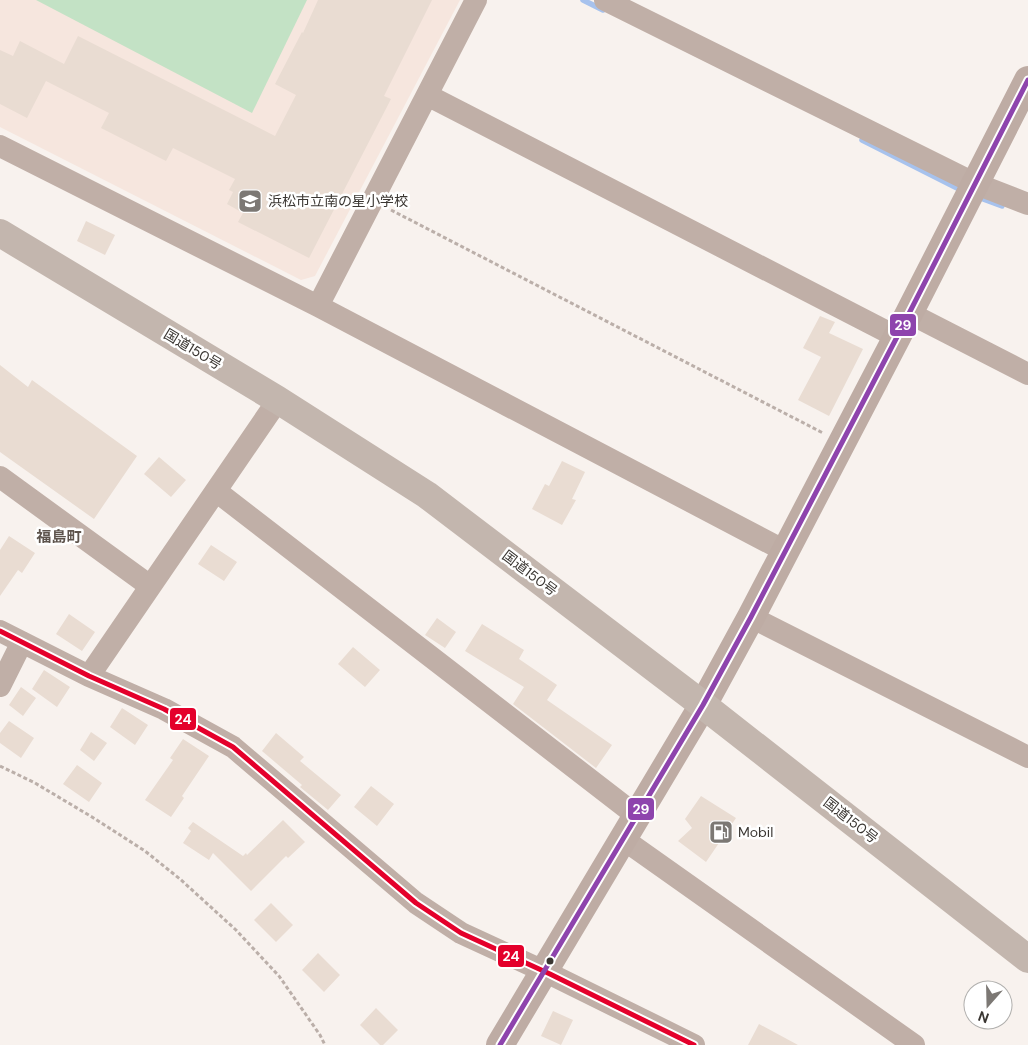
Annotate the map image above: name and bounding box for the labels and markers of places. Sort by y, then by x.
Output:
school or university icon: 浜松市立南の星小学校 [237,188,263,214]
place label: 浜松市立南の星小学校 [268,192,408,210]
fuel station icon: Mobil [708,819,734,845]
place label: Mobil [738,823,773,841]
unlabelled marker [545,956,555,966]

